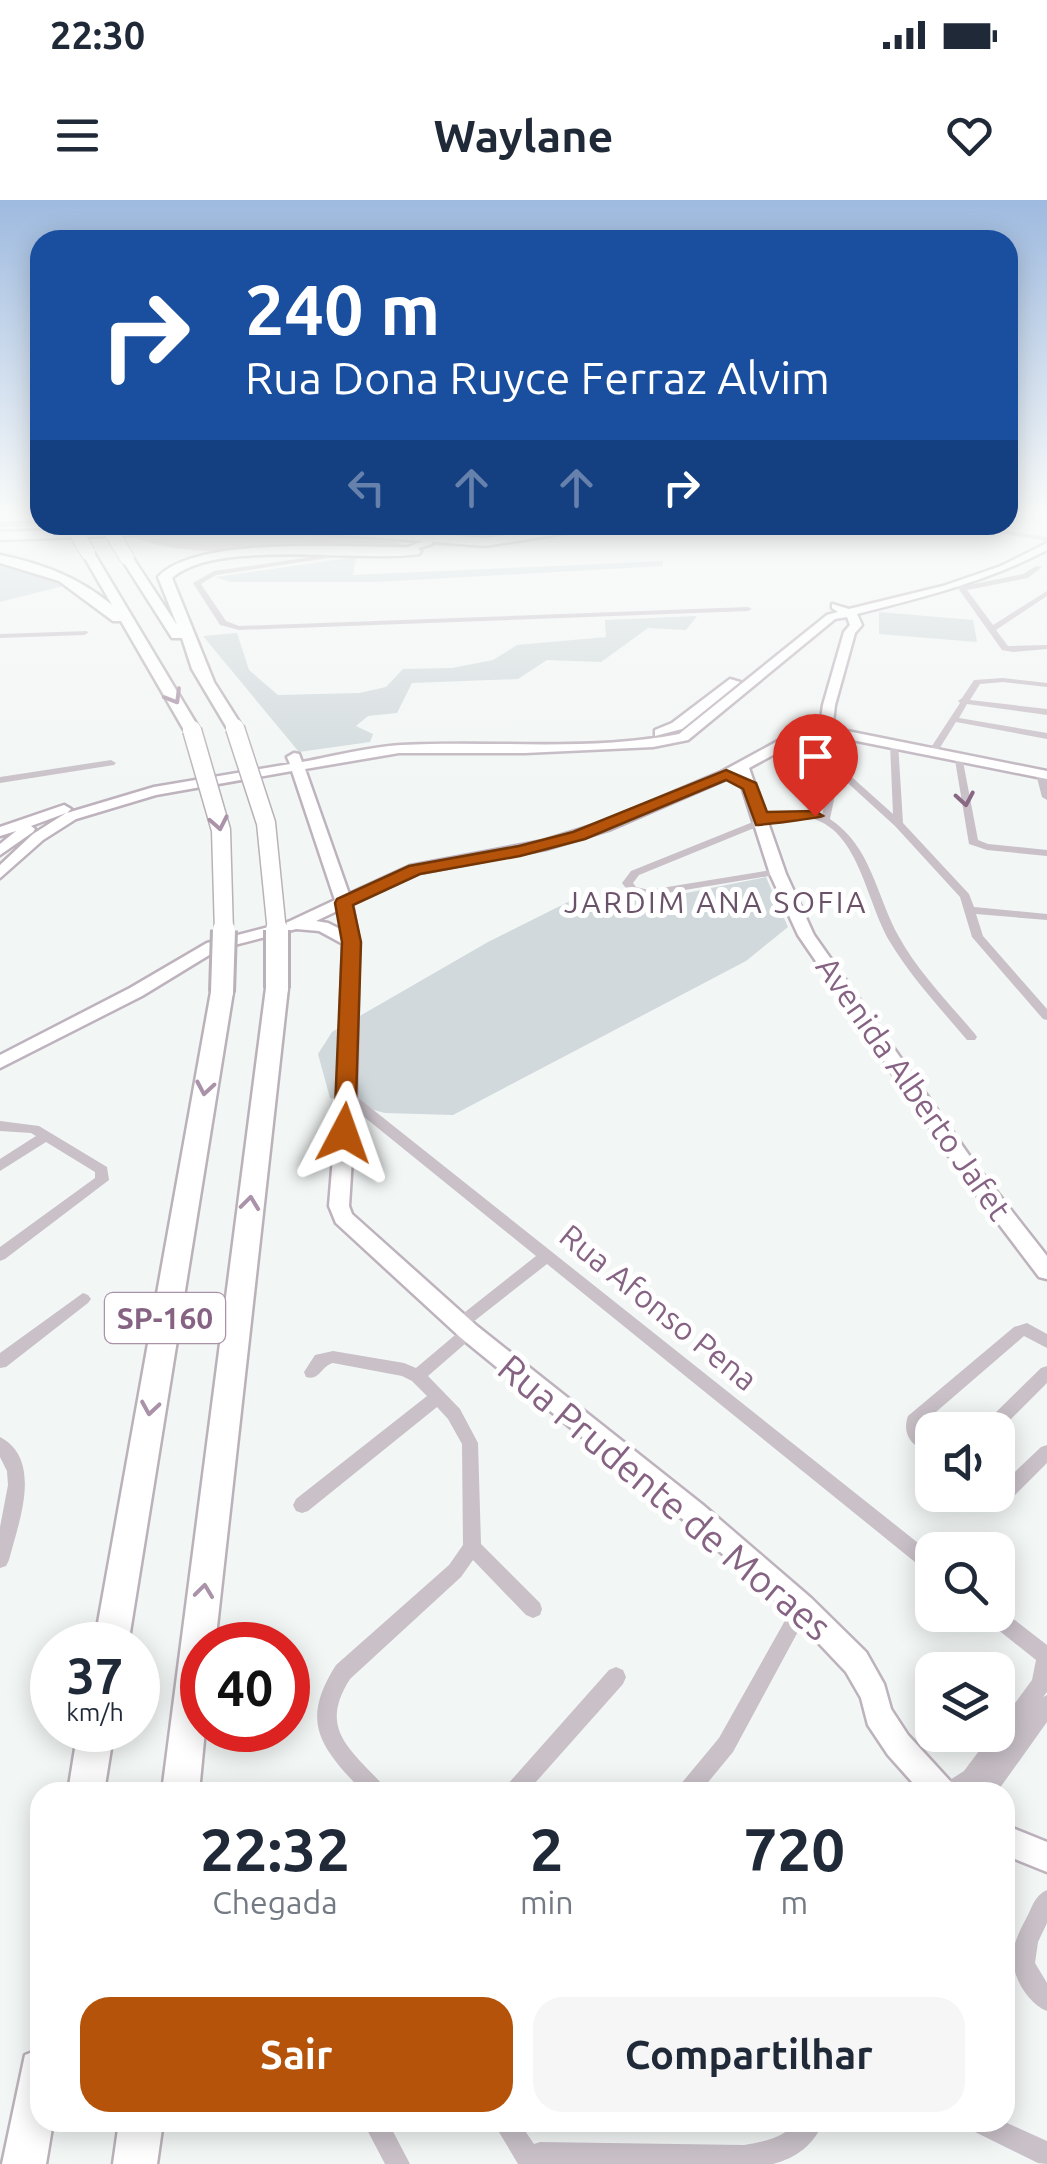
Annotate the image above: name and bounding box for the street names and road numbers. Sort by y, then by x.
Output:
street label: Avenida Alberto Jafet [809,949,1019,1227]
street label: Rua Afonso Pena [553,1217,765,1397]
road number: SP-160 [105,1293,225,1343]
street label: Rua Prudente de Moraes [490,1346,840,1648]

